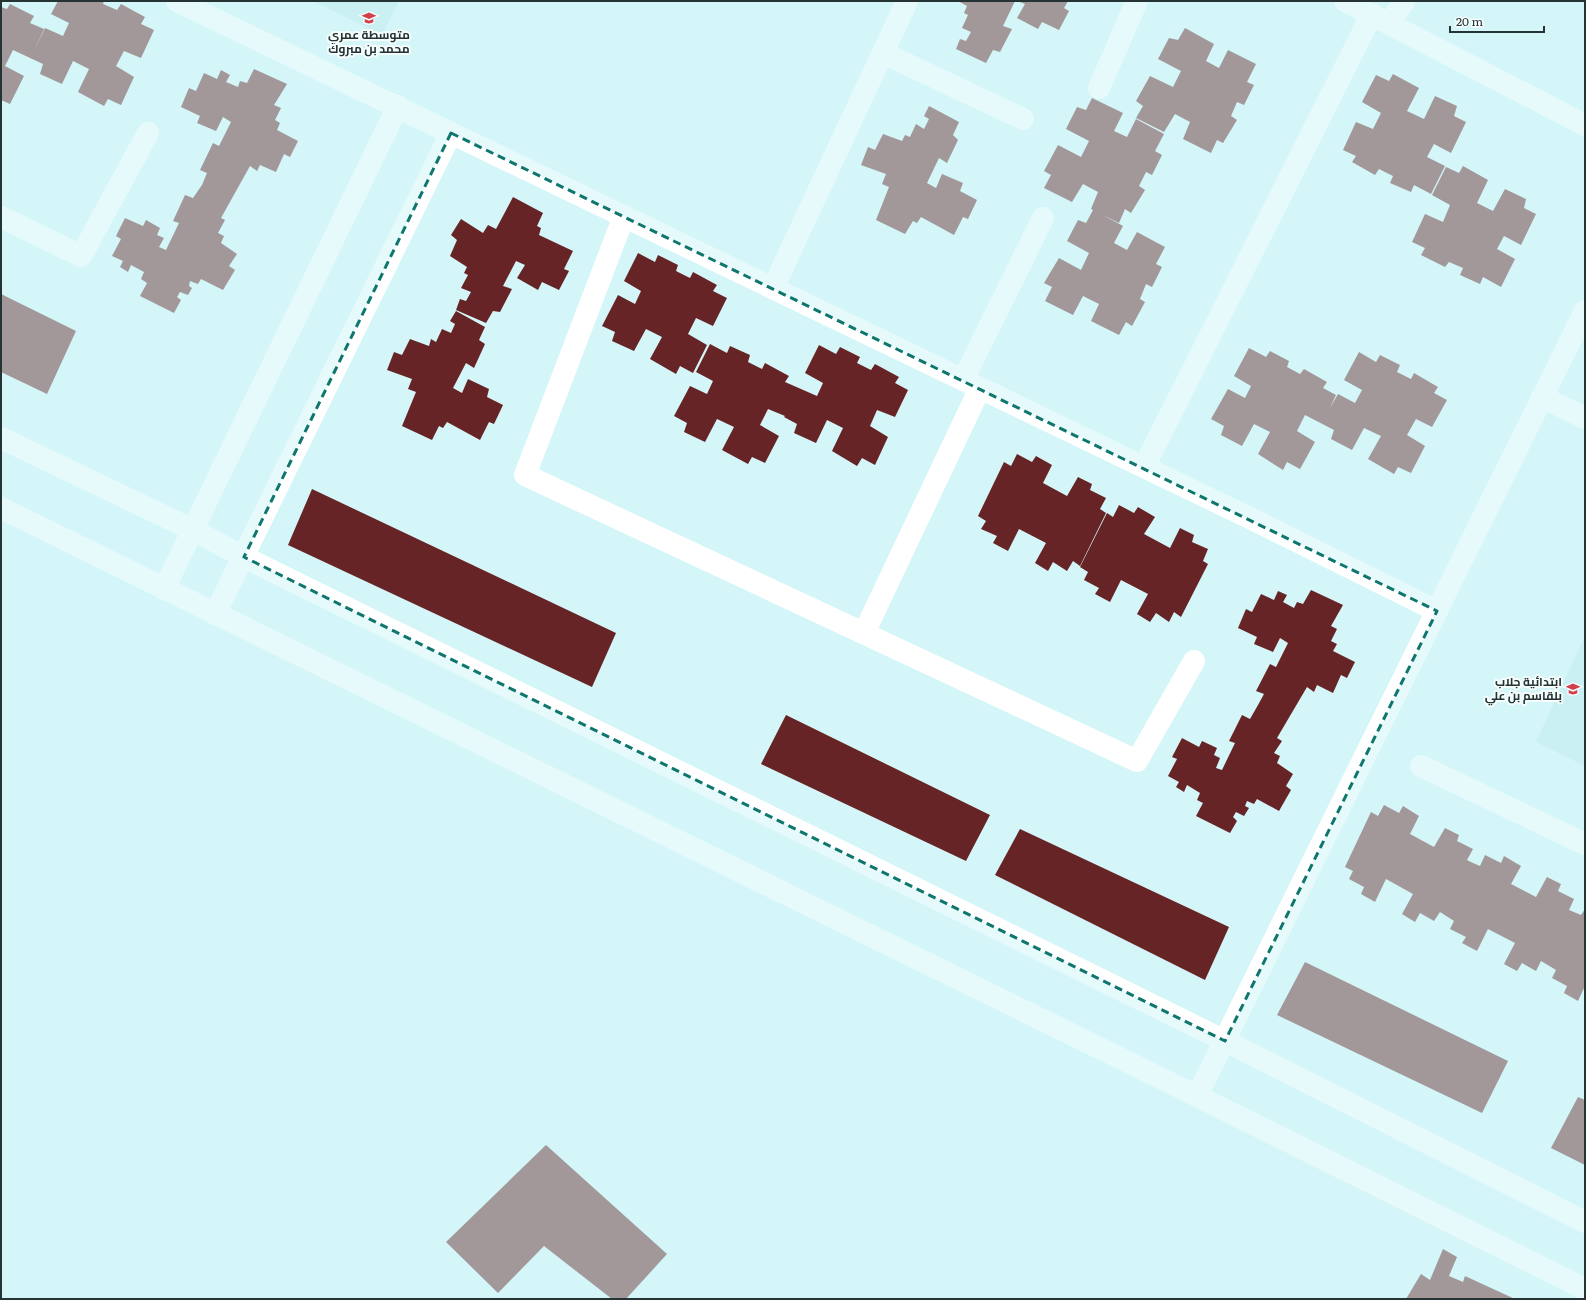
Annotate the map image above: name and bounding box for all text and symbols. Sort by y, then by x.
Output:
scale bar [1450,8,1544,34]
school or university icon: متوسطة عمري محمد بن مبروك [361,10,377,26]
text: 20 m [1456,12,1483,30]
place label: متوسطة عمري محمد بن مبروك [328,25,410,57]
place label: ابتدائية جلاب بلقاسم بن علي [1485,672,1562,706]
school or university icon: ابتدائية جلاب بلقاسم بن علي [1565,681,1581,697]

